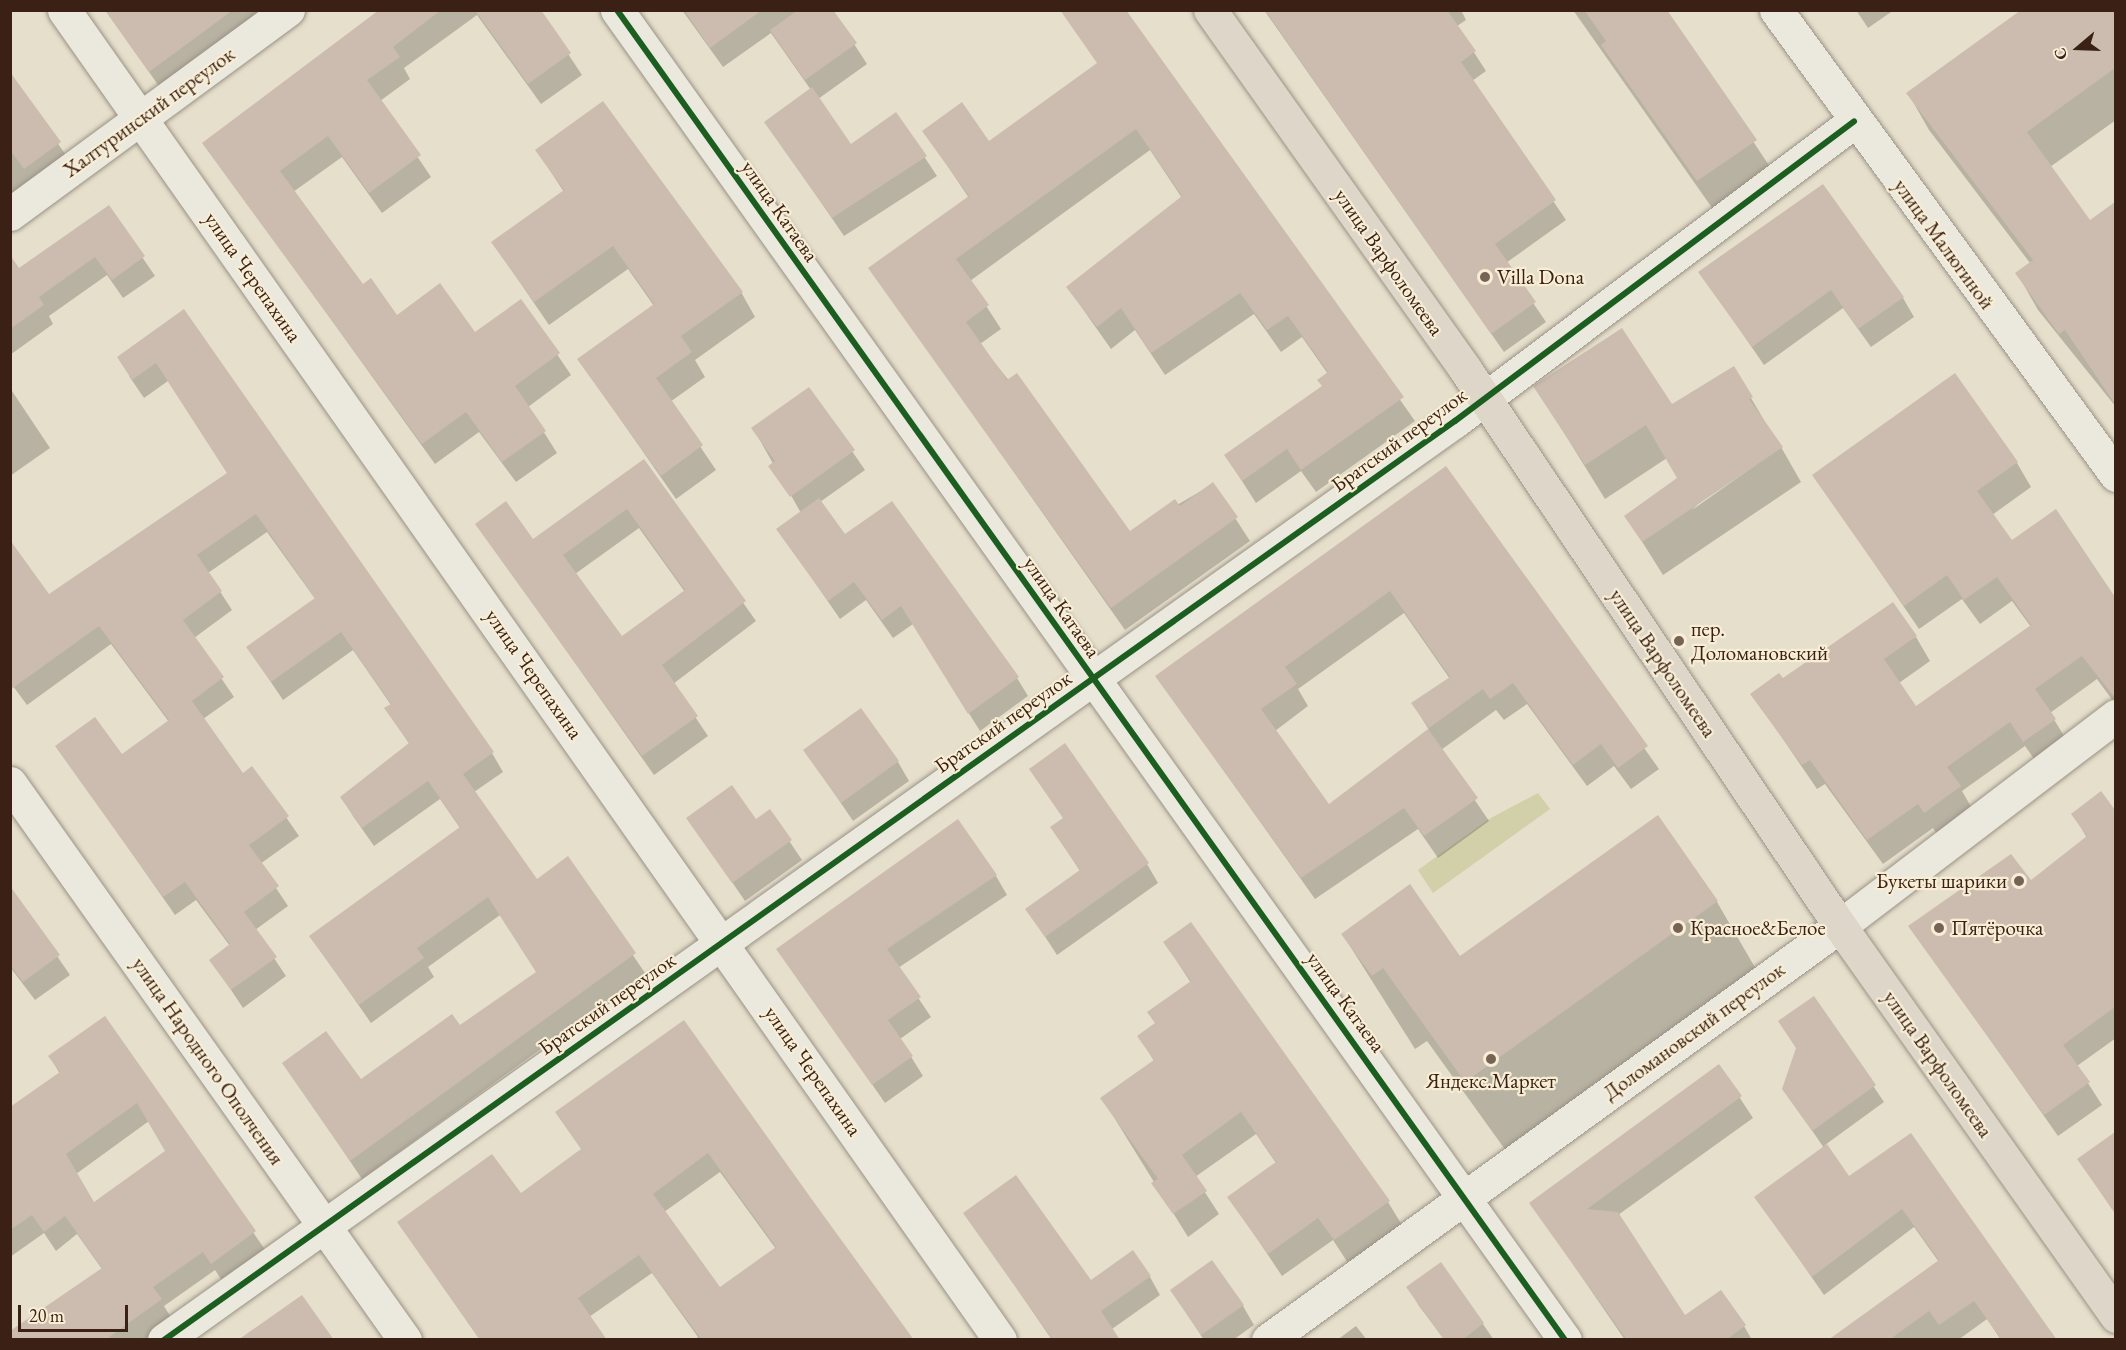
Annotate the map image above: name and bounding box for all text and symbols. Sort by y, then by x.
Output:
north arrow [2048,18,2108,78]
street label: Халтуринский переулок [58,41,240,183]
text: С [2049,45,2072,63]
street label: улица Катаева [736,155,824,267]
street label: улица Малюгиной [1888,174,2000,314]
street label: улица Варфоломеева [1329,184,1449,340]
street label: улица Черепахина [199,207,307,347]
place label: Villa Dona [1497,264,1584,290]
marker: Villa Dona [1478,270,1492,284]
street label: Братский переулок [1326,382,1472,498]
street label: улица Катаева [1018,551,1106,663]
street label: улица Варфоломеева [1604,584,1722,742]
street label: улица Черепахина [480,604,588,744]
place label: пер. Доломановский [1691,616,1828,666]
marker: пер. Доломановский [1672,634,1686,648]
street label: Братский переулок [930,665,1076,779]
place label: Букеты шарики [1876,868,2007,894]
marker: Букеты шарики [2012,874,2026,888]
place label: Красное&Белое [1690,915,1826,941]
place label: Пятёрочка [1951,915,2043,941]
marker: Красное&Белое [1671,921,1685,935]
marker: Пятёрочка [1932,921,1946,935]
street label: Братский переулок [534,947,680,1061]
street label: улица Катаева [1301,947,1391,1057]
street label: улица Народного Ополчения [127,952,289,1170]
street label: Доломановский переулок [1598,957,1790,1105]
street label: улица Варфоломеева [1878,986,1998,1142]
street label: улица Черепахина [759,1001,867,1141]
marker: Яндекс.Маркет [1484,1052,1498,1066]
place label: Яндекс.Маркет [1426,1068,1556,1094]
scale bar [21,1293,130,1331]
text: 20 m [29,1304,64,1327]

